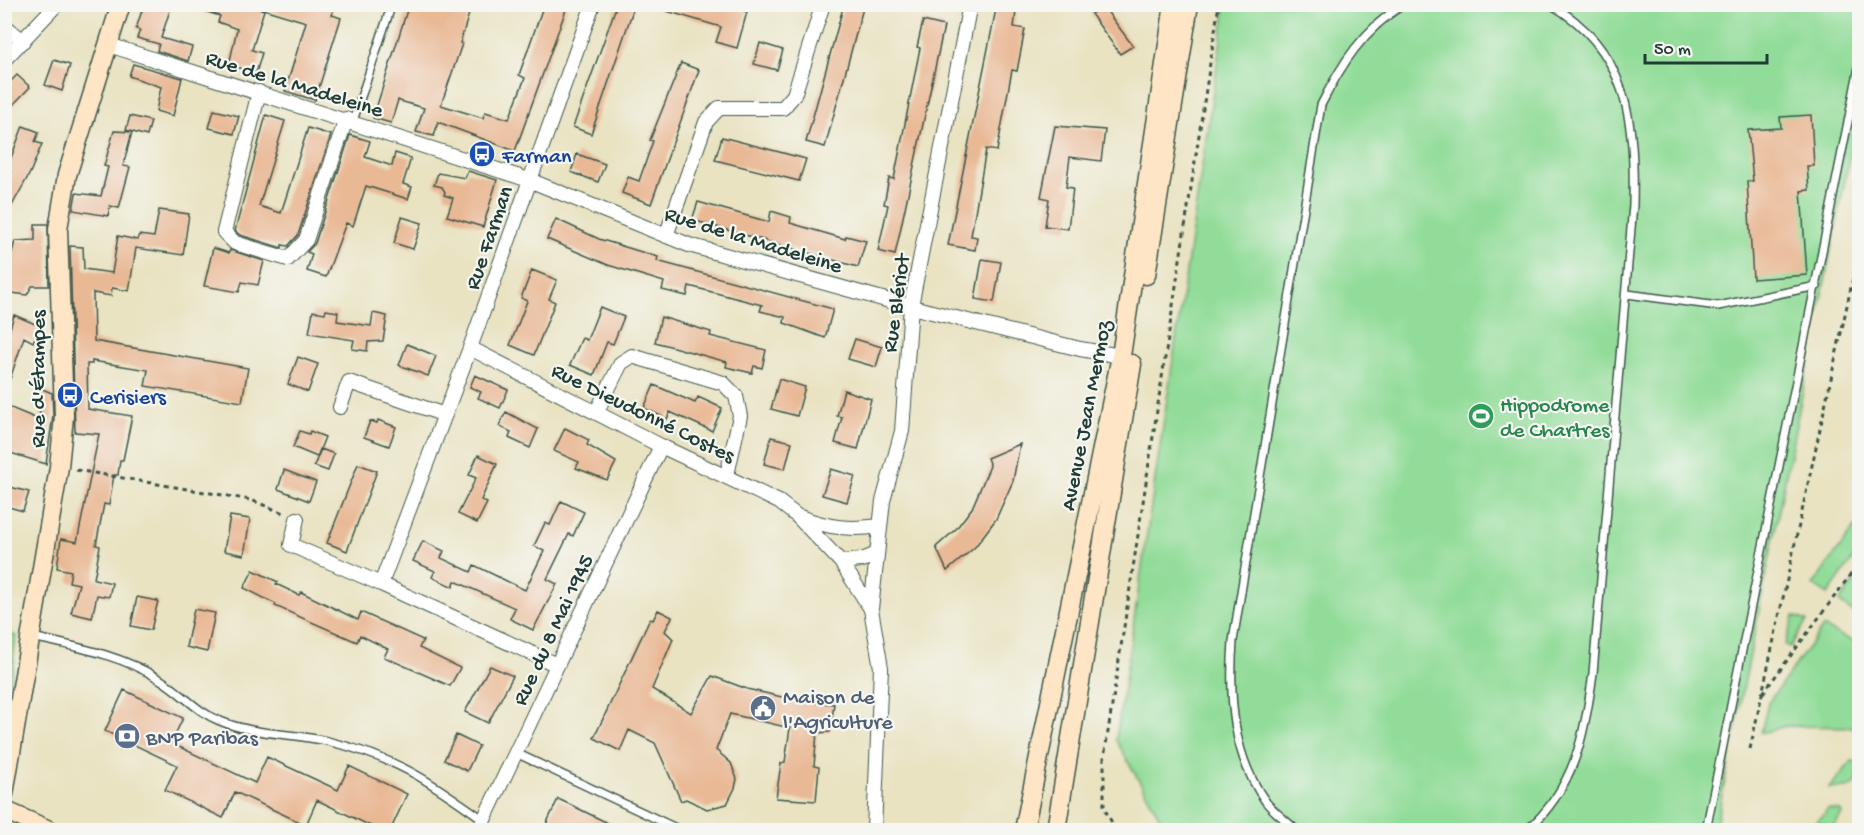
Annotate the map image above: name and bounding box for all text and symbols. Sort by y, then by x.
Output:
scale bar [1645,27,1766,65]
text: 50 m [1654,40,1691,61]
street label: Rue de la Madeleine [202,46,387,125]
bus stop icon: Farman [467,139,497,169]
place label: Farman [501,145,572,171]
street label: Rue Farman [461,183,521,294]
street label: Rue de la Madeleine [661,202,846,281]
street label: Rue Blériot [878,251,918,354]
street label: Rue d'Étampes [27,309,53,448]
street label: Avenue Jean Mermoz [1057,317,1119,513]
street label: Rue Dieudonné Costes [546,359,739,471]
bus stop icon: Cerisiers [55,380,85,410]
place label: Cerisiers [90,386,167,412]
place label: Hippodrome de Chartres [1500,394,1610,445]
sports icon: Hippodrome de Chartres [1466,401,1496,431]
street label: Rue du 8 Mai 1945 [508,551,601,710]
place label: Maison de l'Agriculture [783,686,893,737]
public building icon: Maison de l'Agriculture [748,693,778,723]
bank icon: BNP Paribas [112,721,142,751]
place label: BNP Paribas [145,727,259,753]

